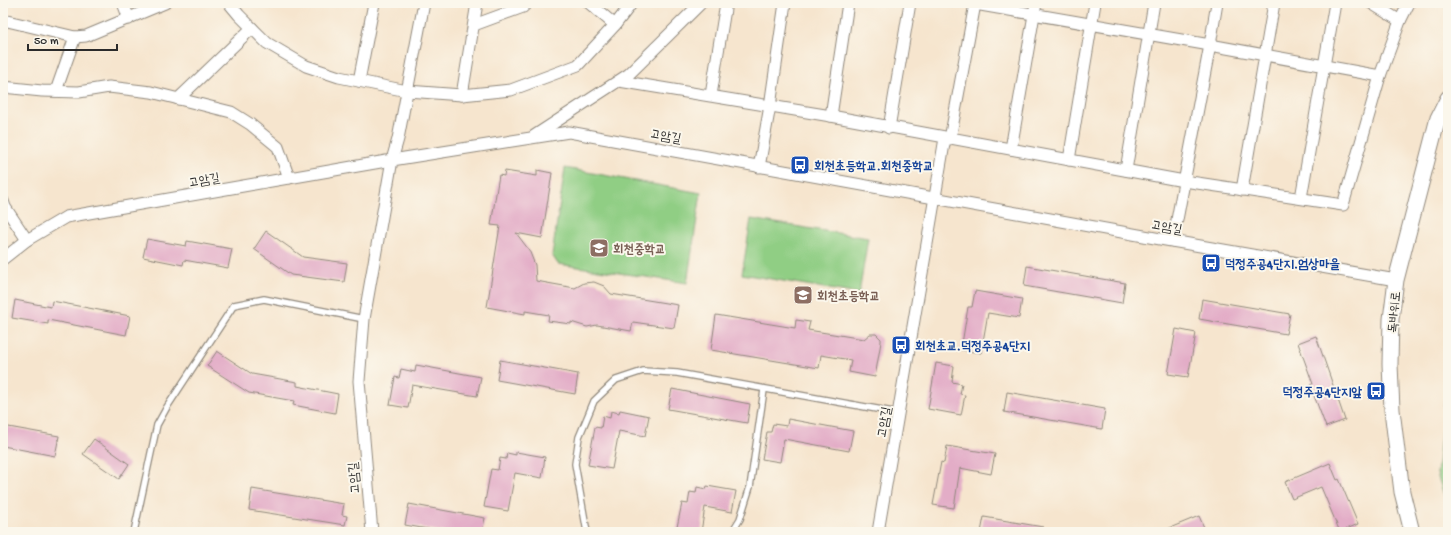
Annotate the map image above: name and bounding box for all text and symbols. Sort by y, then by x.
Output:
scale bar [28,26,117,52]
text: 50 m [34,35,59,49]
street label: 고암길 [649,127,682,148]
bus stop icon: 회천초등학교.회천중학교 [789,154,811,176]
place label: 회천초등학교.회천중학교 [814,160,933,175]
street label: 고암길 [188,171,221,192]
street label: 고암길 [1150,218,1183,239]
school or university icon: 회천중학교 [588,237,610,259]
place label: 회천중학교 [613,243,665,258]
bus stop icon: 덕정주공4단지.엄상마을 [1200,252,1222,274]
place label: 덕정주공4단지.엄상마을 [1225,258,1340,273]
school or university icon: 회천초등학교 [792,284,814,306]
place label: 회천초등학교 [817,290,880,305]
street label: 독바위로 [1386,291,1405,334]
bus stop icon: 회천초교.덕정주공4단지 [890,334,912,356]
place label: 회천초교.덕정주공4단지 [915,340,1030,355]
bus stop icon: 덕정주공4단지앞 [1365,380,1387,402]
place label: 덕정주공4단지앞 [1283,386,1363,401]
street label: 고암길 [875,406,896,439]
street label: 고암길 [347,461,364,494]

